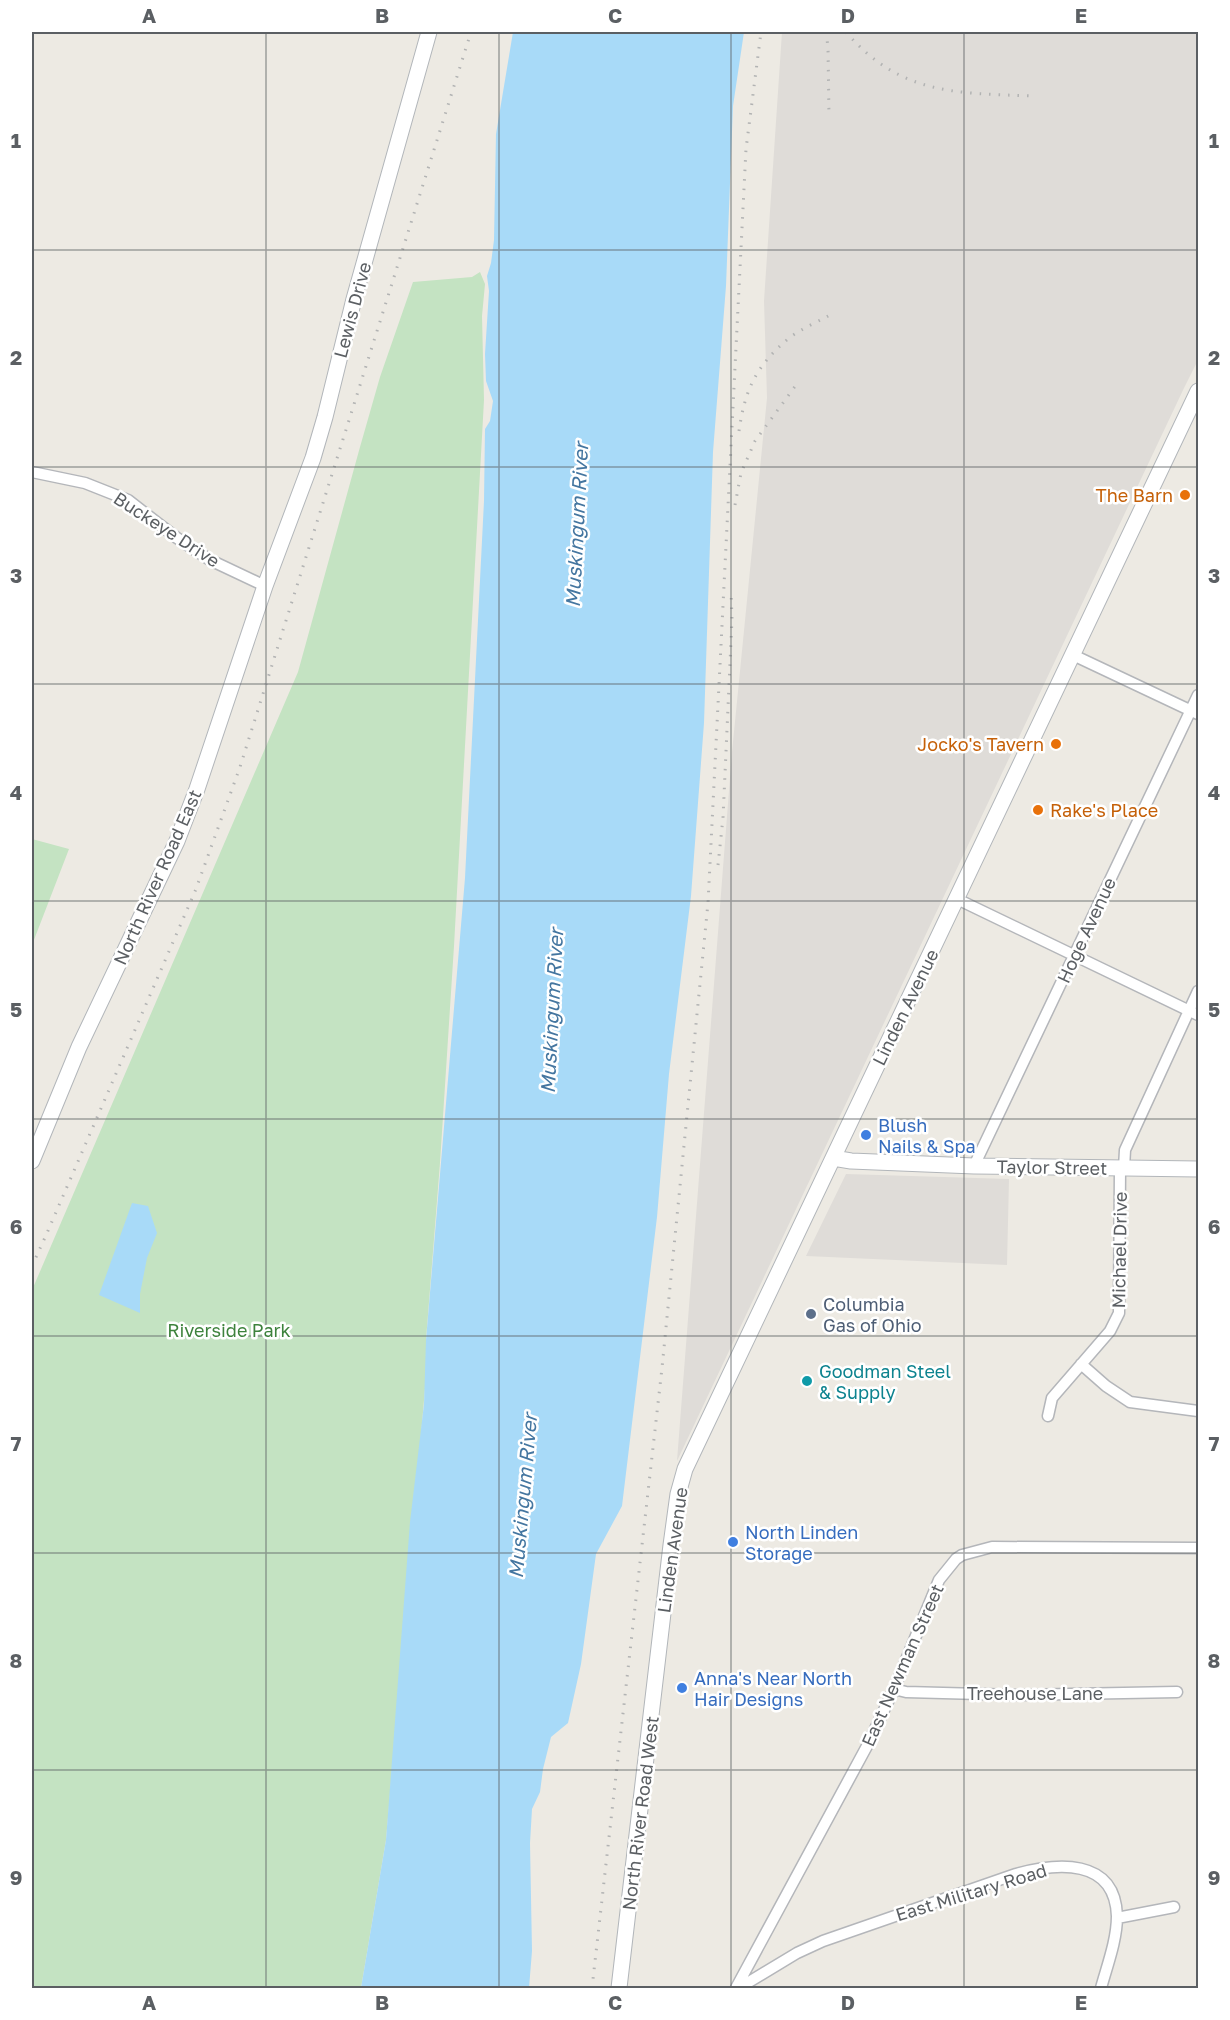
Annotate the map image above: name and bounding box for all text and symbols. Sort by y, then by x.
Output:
text: A [142,3,156,27]
text: B [375,3,389,27]
text: C [608,3,622,27]
text: D [841,3,855,27]
text: E [1075,3,1087,27]
text: 1 [11,128,21,152]
text: 1 [1209,128,1219,152]
street label: Lewis Drive [329,260,375,360]
text: 2 [10,345,22,369]
text: 2 [1208,345,1220,369]
water label: Muskingum River [560,439,593,608]
place label: The Barn [1096,484,1173,506]
street label: Buckeye Drive [110,487,224,571]
marker: The Barn [1178,488,1192,502]
text: 3 [10,563,22,587]
text: 3 [1208,563,1220,587]
place label: Jocko's Tavern [917,733,1044,755]
marker: Jocko's Tavern [1049,737,1063,751]
text: 4 [10,780,22,804]
text: 4 [1208,780,1220,804]
street label: North River Road East [108,786,206,968]
place label: Rake's Place [1050,799,1158,821]
marker: Rake's Place [1031,803,1045,817]
street label: Hoge Avenue [1052,874,1120,986]
water label: Muskingum River [535,925,568,1094]
street label: Linden Avenue [867,945,943,1069]
text: 5 [10,997,22,1021]
text: 5 [1208,997,1220,1021]
place label: Blush Nails & Spa [878,1114,976,1157]
marker: Blush Nails & Spa [859,1128,873,1142]
street label: Taylor Street [997,1155,1107,1179]
street label: Michael Drive [1107,1191,1131,1309]
text: 6 [10,1214,22,1238]
text: 6 [1208,1214,1220,1238]
place label: Columbia Gas of Ohio [823,1293,922,1336]
marker: Columbia Gas of Ohio [804,1307,818,1321]
park label: Riverside Park [167,1319,291,1341]
place label: Goodman Steel & Supply [819,1360,951,1403]
marker: Goodman Steel & Supply [800,1374,814,1388]
water label: Muskingum River [503,1410,542,1579]
text: 7 [11,1431,22,1455]
text: 7 [1209,1431,1220,1455]
street label: Linden Avenue [652,1486,692,1614]
place label: North Linden Storage [745,1521,858,1564]
marker: North Linden Storage [726,1535,740,1549]
street label: East Newman Street [856,1580,948,1750]
text: 8 [10,1648,22,1672]
text: 8 [1208,1648,1220,1672]
place label: Anna's Near North Hair Designs [694,1667,852,1710]
marker: Anna's Near North Hair Designs [675,1681,689,1695]
street label: Treehouse Lane [967,1682,1103,1704]
street label: North River Road West [617,1715,663,1911]
street label: East Military Road [893,1859,1049,1925]
text: 9 [10,1865,22,1889]
text: 9 [1208,1865,1220,1889]
text: A [142,1990,156,2014]
text: B [375,1990,389,2014]
text: C [608,1990,622,2014]
text: D [841,1990,855,2014]
text: E [1075,1990,1087,2014]

